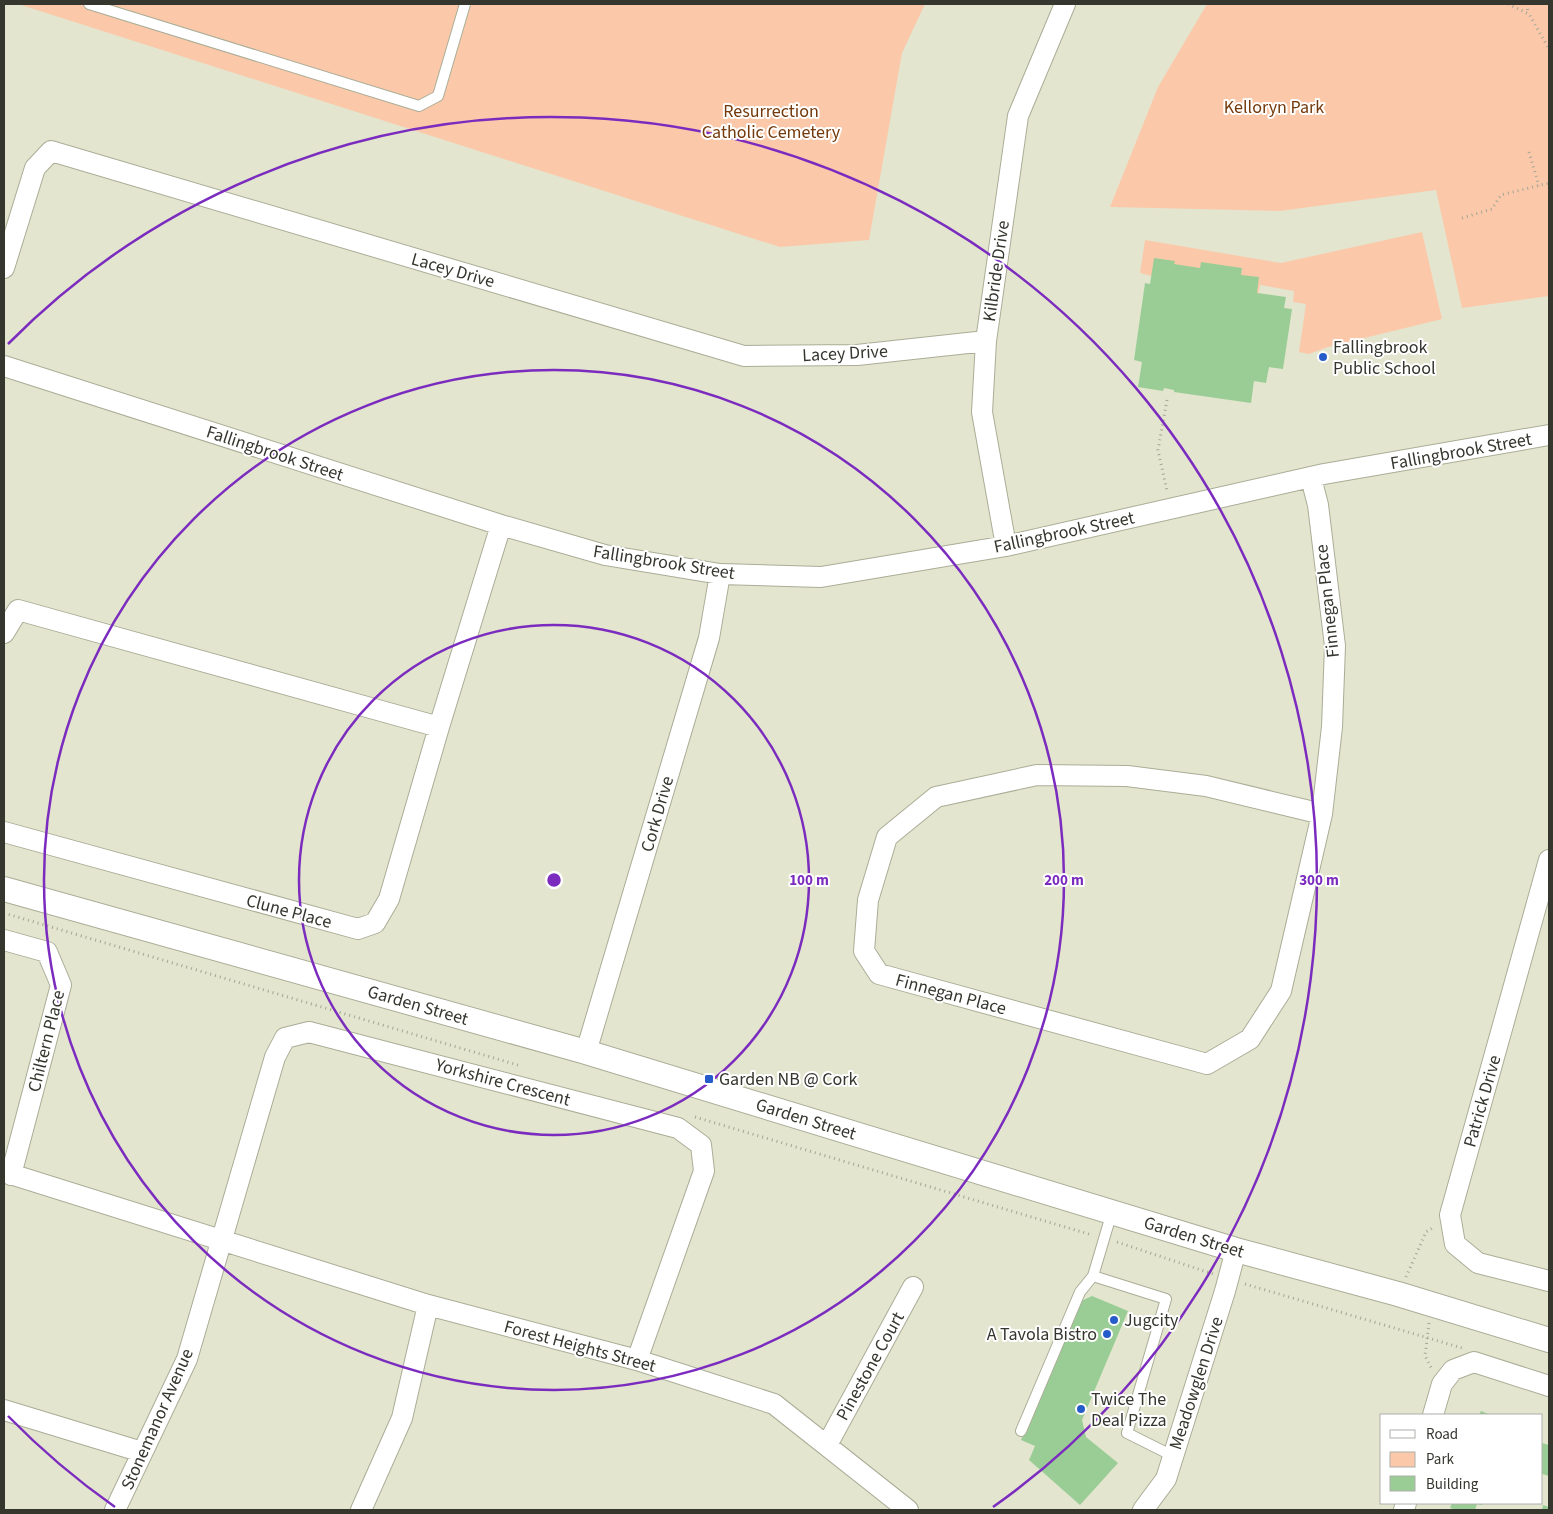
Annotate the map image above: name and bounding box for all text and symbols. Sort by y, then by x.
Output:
park label: Kelloryn Park [1224,95,1324,120]
park label: Resurrection Catholic Cemetery [702,99,841,145]
street label: Kilbride Drive [977,219,1016,323]
street label: Lacey Drive [408,247,498,294]
place label: Fallingbrook Public School [1333,335,1435,381]
street label: Lacey Drive [802,339,889,368]
marker: Fallingbrook Public School [1317,351,1329,363]
street label: Fallingbrook Street [203,419,347,487]
street label: Fallingbrook Street [1388,427,1534,476]
street label: Fallingbrook Street [992,505,1137,560]
street label: Fallingbrook Street [591,539,737,586]
street label: Finnegan Place [1309,543,1346,659]
street label: Cork Drive [635,773,680,855]
text: 100 m [789,870,829,891]
text: 200 m [1044,870,1084,891]
text: 300 m [1299,870,1339,891]
centre of rings [545,871,563,889]
street label: Clune Place [243,888,335,935]
street label: Finnegan Place [893,968,1009,1021]
street label: Garden Street [365,979,471,1032]
street label: Chiltern Place [22,988,71,1095]
street label: Yorkshire Crescent [432,1052,573,1112]
street label: Patrick Drive [1457,1052,1508,1150]
place label: Garden NB @ Cork [719,1067,858,1092]
marker: Garden NB @ Cork [703,1073,715,1085]
street label: Garden Street [753,1092,859,1147]
street label: Garden Street [1141,1210,1247,1265]
street label: Pinestone Court [830,1307,911,1425]
place label: Jugcity [1124,1308,1179,1333]
street label: Meadowglen Drive [1163,1313,1230,1453]
street label: Forest Heights Street [501,1314,659,1379]
marker: Jugcity [1108,1314,1120,1326]
place label: A Tavola Bistro [987,1322,1097,1347]
marker: A Tavola Bistro [1101,1328,1113,1340]
street label: Stonemanor Avenue [115,1344,200,1494]
place label: Twice The Deal Pizza [1091,1387,1167,1433]
marker: Twice The Deal Pizza [1075,1403,1087,1415]
legend [1380,1414,1543,1504]
text: Road [1426,1424,1458,1445]
text: Park [1426,1449,1455,1470]
text: Building [1426,1474,1479,1495]

